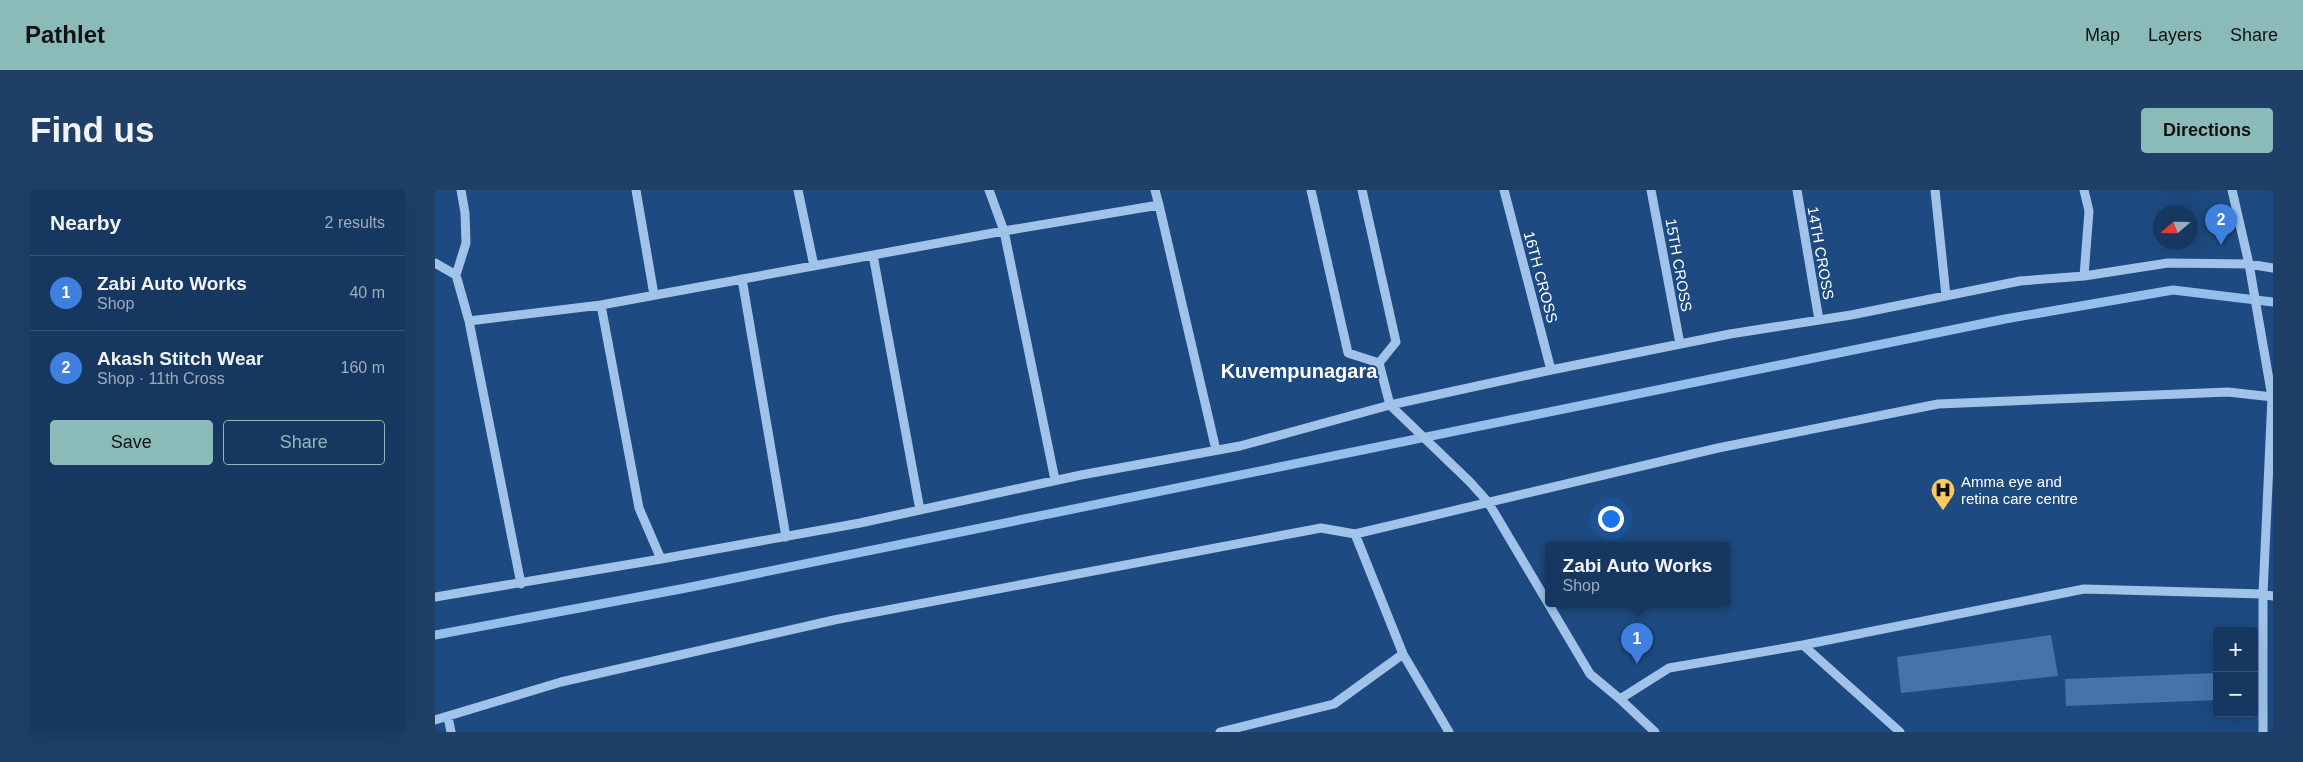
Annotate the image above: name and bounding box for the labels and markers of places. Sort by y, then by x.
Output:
pin: 2 [2205,204,2237,245]
place label: Amma eye and retina care centre [1961,473,2078,507]
hospital icon: Amma eye and retina care centre [1930,477,1956,511]
pin: 1 [1621,623,1653,664]

